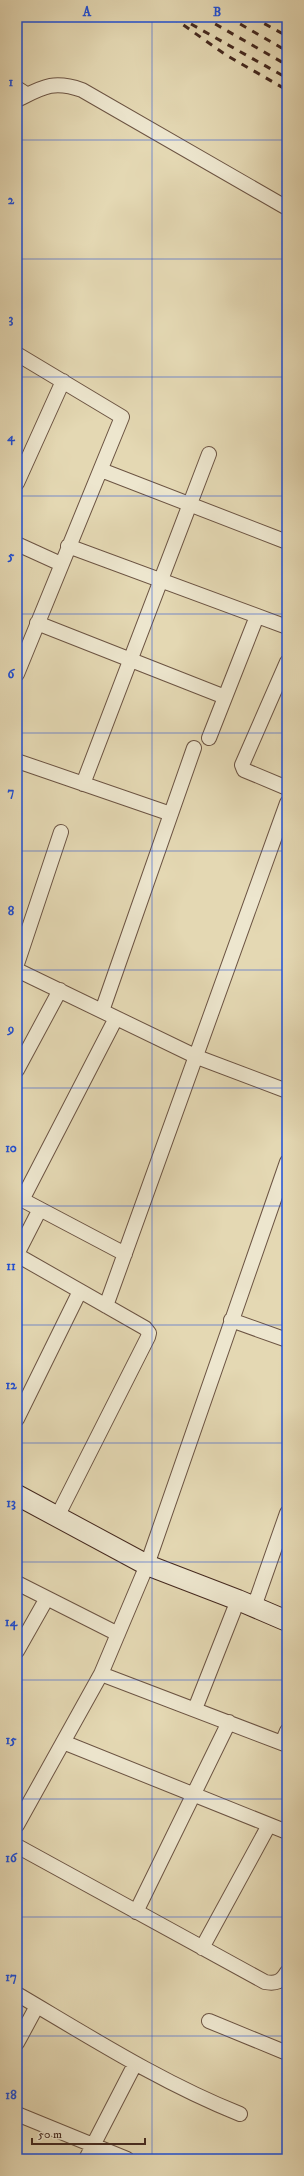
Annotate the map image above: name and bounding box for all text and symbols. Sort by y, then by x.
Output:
text: A [82,4,92,20]
text: B [213,4,221,20]
text: 1 [9,74,14,90]
text: 2 [8,192,15,208]
text: 3 [9,311,14,327]
text: 4 [6,429,15,446]
text: 5 [7,548,15,564]
text: 6 [8,666,16,682]
text: 7 [8,784,15,800]
text: 8 [8,903,15,919]
text: 9 [7,1021,14,1037]
text: 10 [5,1140,17,1156]
text: 11 [6,1258,16,1274]
text: 12 [5,1377,17,1393]
text: 13 [6,1495,16,1511]
text: 14 [5,1614,18,1631]
text: 15 [5,1732,17,1748]
text: 16 [5,1850,18,1866]
text: 17 [5,1969,17,1985]
text: 18 [5,2087,17,2103]
scale bar [32,2120,145,2146]
text: 50 m [38,2127,62,2142]

